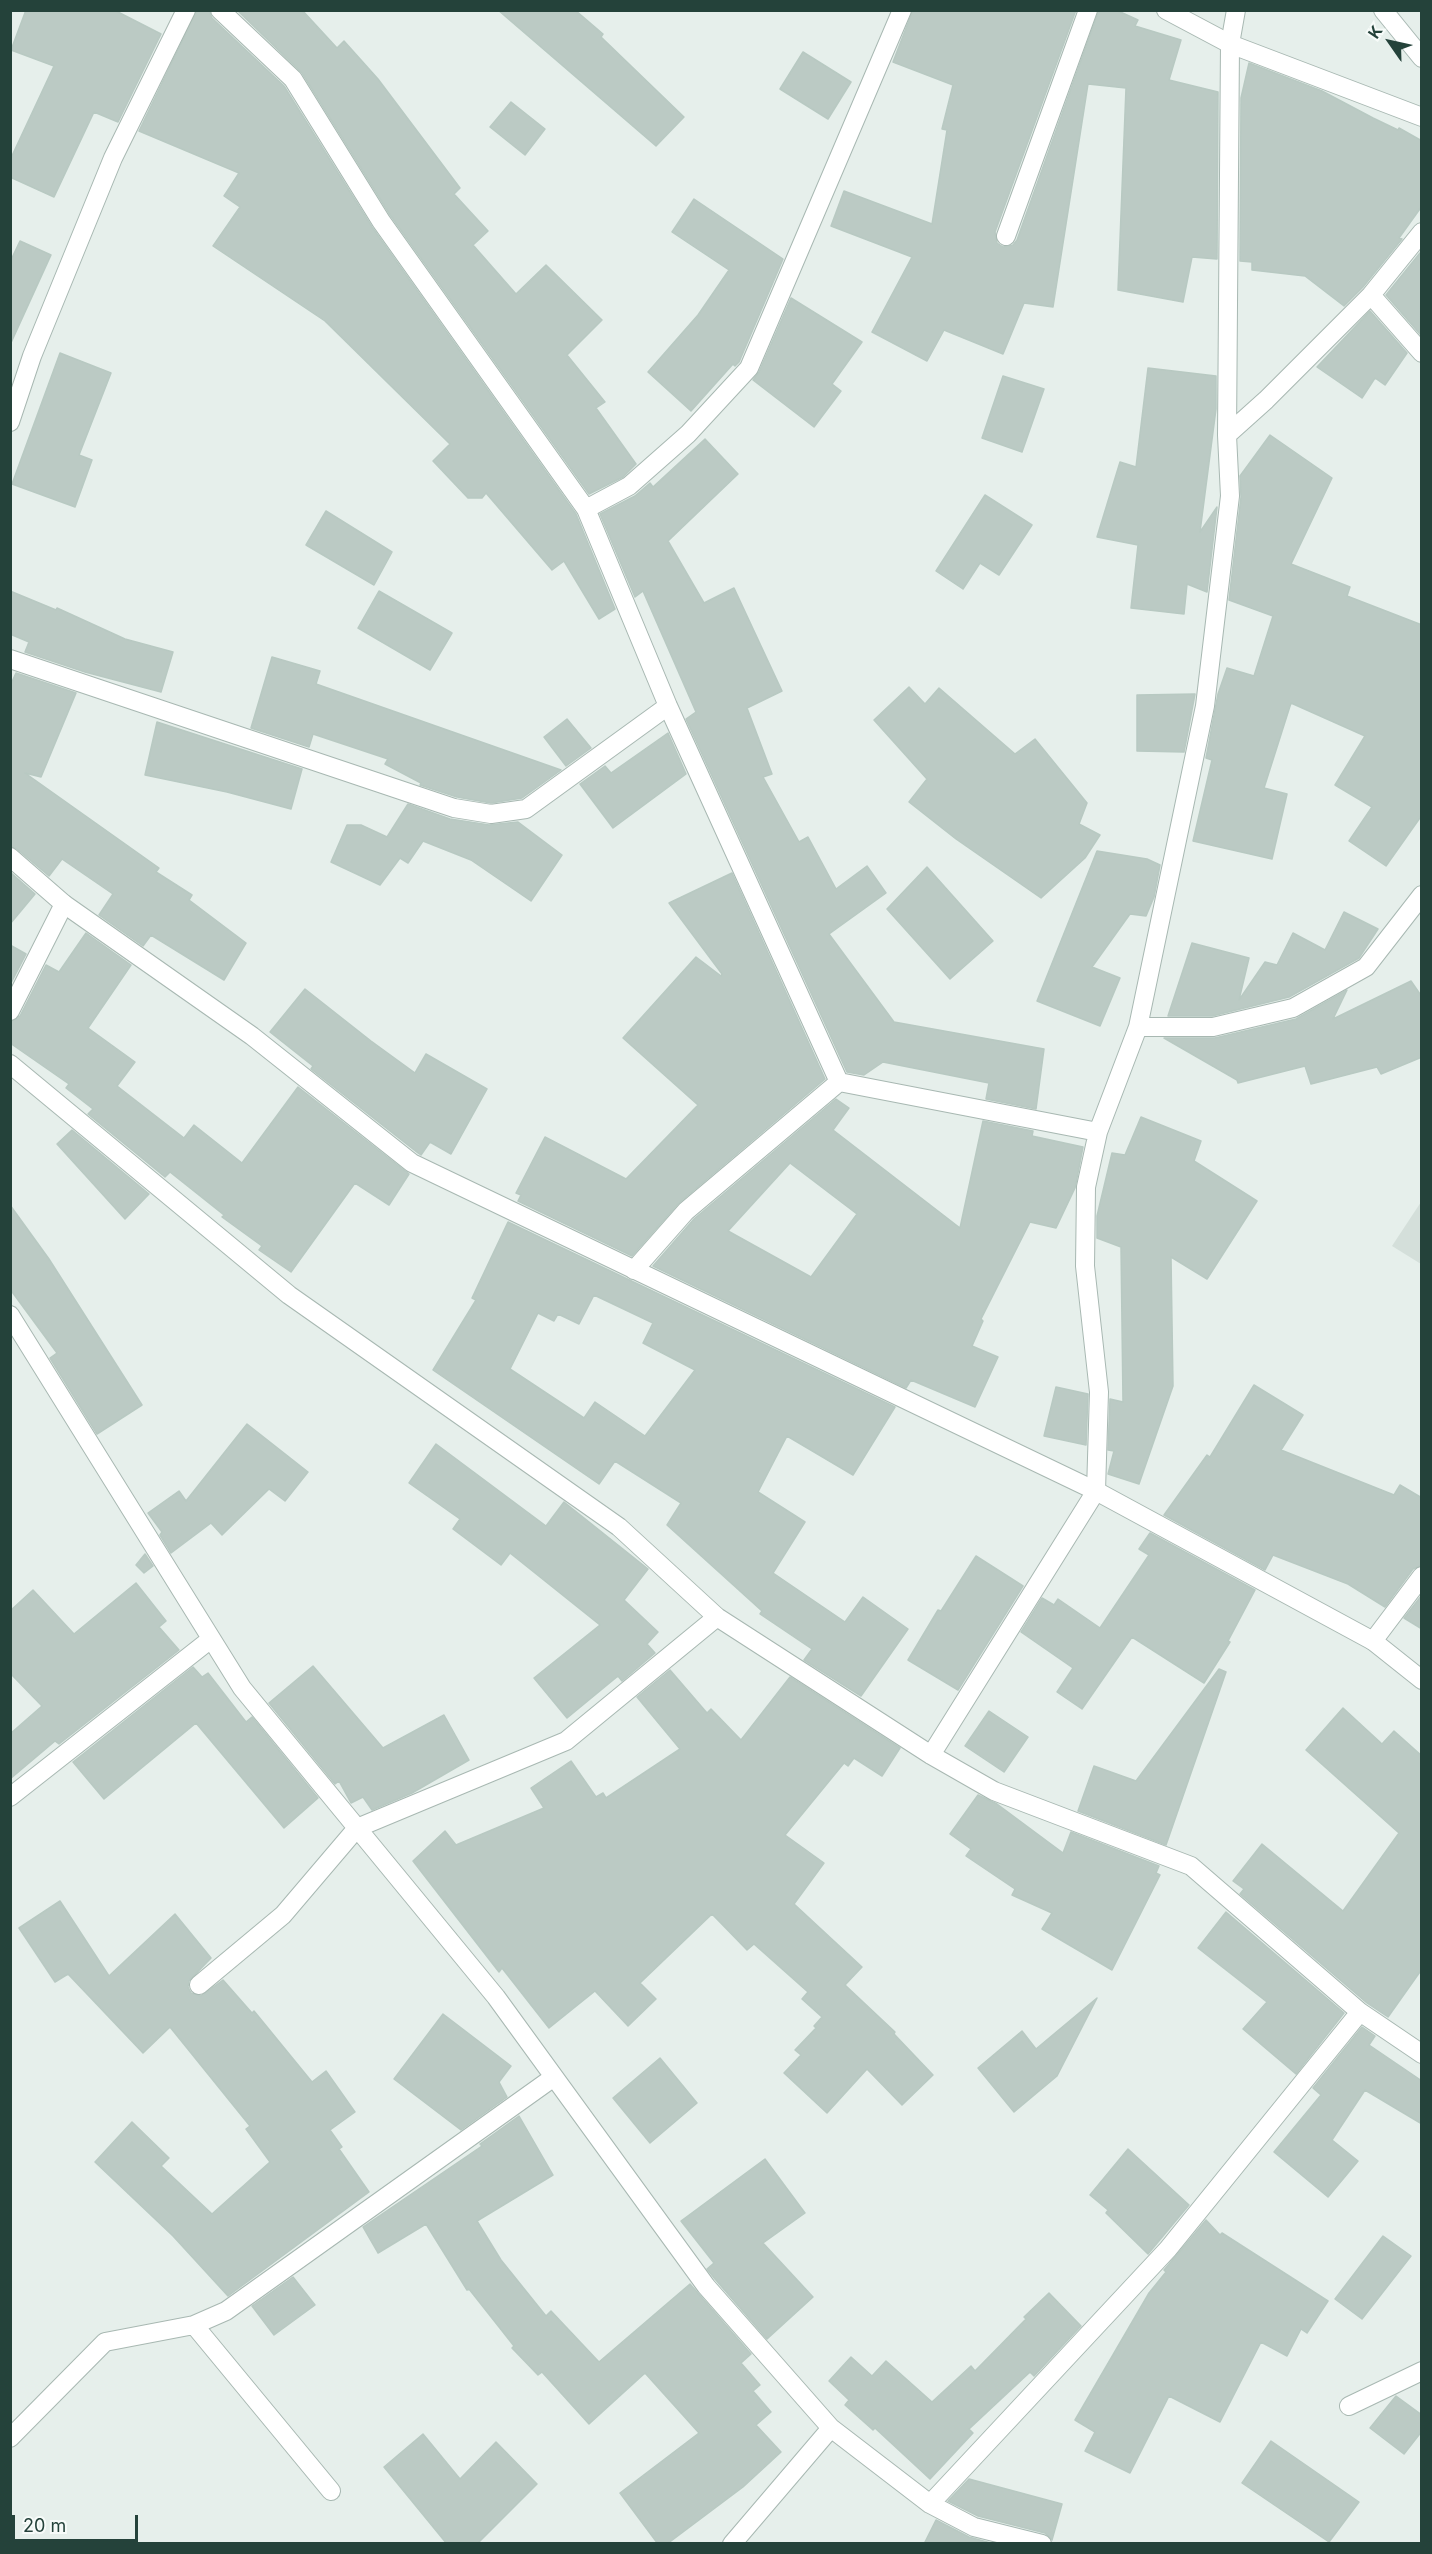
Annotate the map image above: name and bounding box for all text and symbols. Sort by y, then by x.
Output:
north arrow [1360,12,1420,72]
text: K [1364,22,1387,42]
scale bar [15,2503,141,2541]
text: 20 m [23,2515,66,2536]

